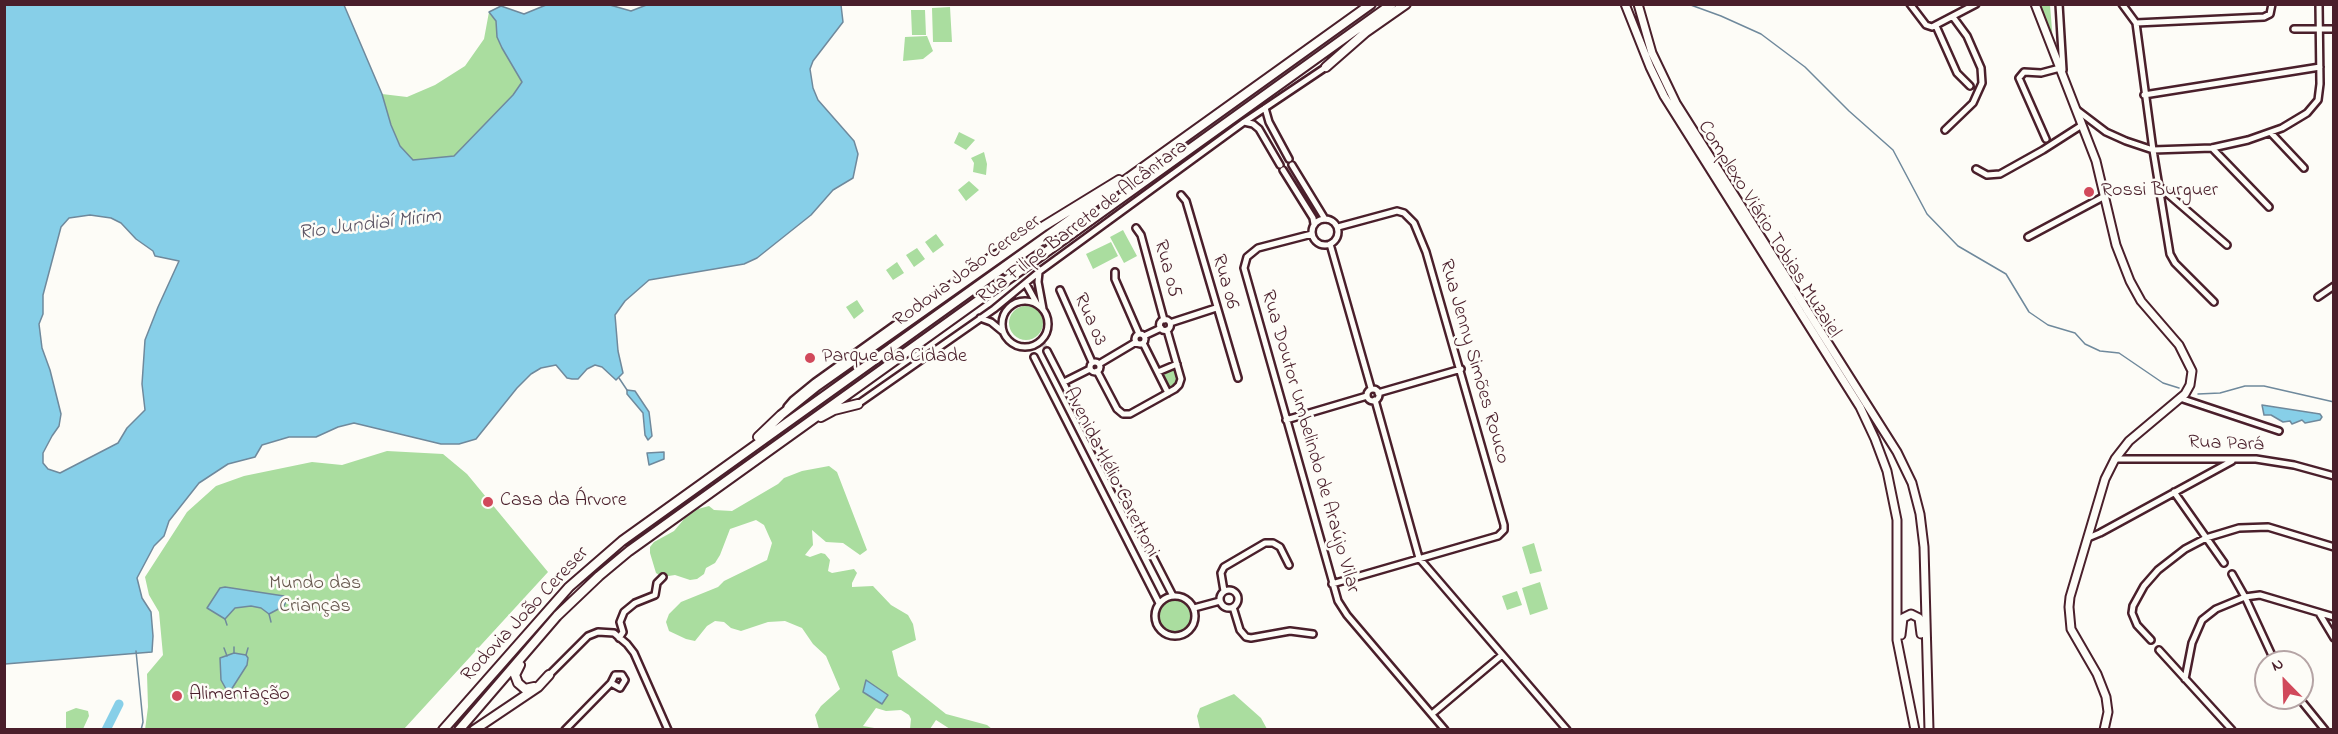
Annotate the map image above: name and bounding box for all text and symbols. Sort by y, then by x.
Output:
street label: Complexo Viário Tobias Muzaiel [1691,117,1845,343]
street label: Rua Filipe Barrete de Alcântara [973,136,1193,310]
place label: Rossi Burguer [2101,180,2218,204]
marker: Rossi Burguer [2082,185,2096,199]
water label: Rio Jundiaí Mirim [297,205,443,247]
street label: Rodovia João Cereser [890,210,1046,334]
street label: Rua 05 [1147,238,1185,300]
street label: Rua 06 [1205,252,1243,312]
street label: Rua Jenny Simões Rouco [1432,257,1514,467]
street label: Rua Doutor Umbelindo de Araújo Vilar [1254,288,1364,596]
street label: Rua 03 [1067,290,1111,350]
place label: Parque da Cidade [822,346,967,370]
marker: Parque da Cidade [803,351,817,365]
street label: Avenida Hélio Carettoni [1057,384,1163,562]
street label: Rua Pará [2188,432,2264,458]
place label: Casa da Árvore [500,490,627,514]
marker: Casa da Árvore [481,495,495,509]
street label: Rodovia João Cereser [457,542,595,688]
park label: Mundo das Crianças [269,573,361,620]
north arrow [2254,650,2314,710]
text: N [2268,652,2287,678]
place label: Alimentação [189,684,290,708]
marker: Alimentação [170,689,184,703]

